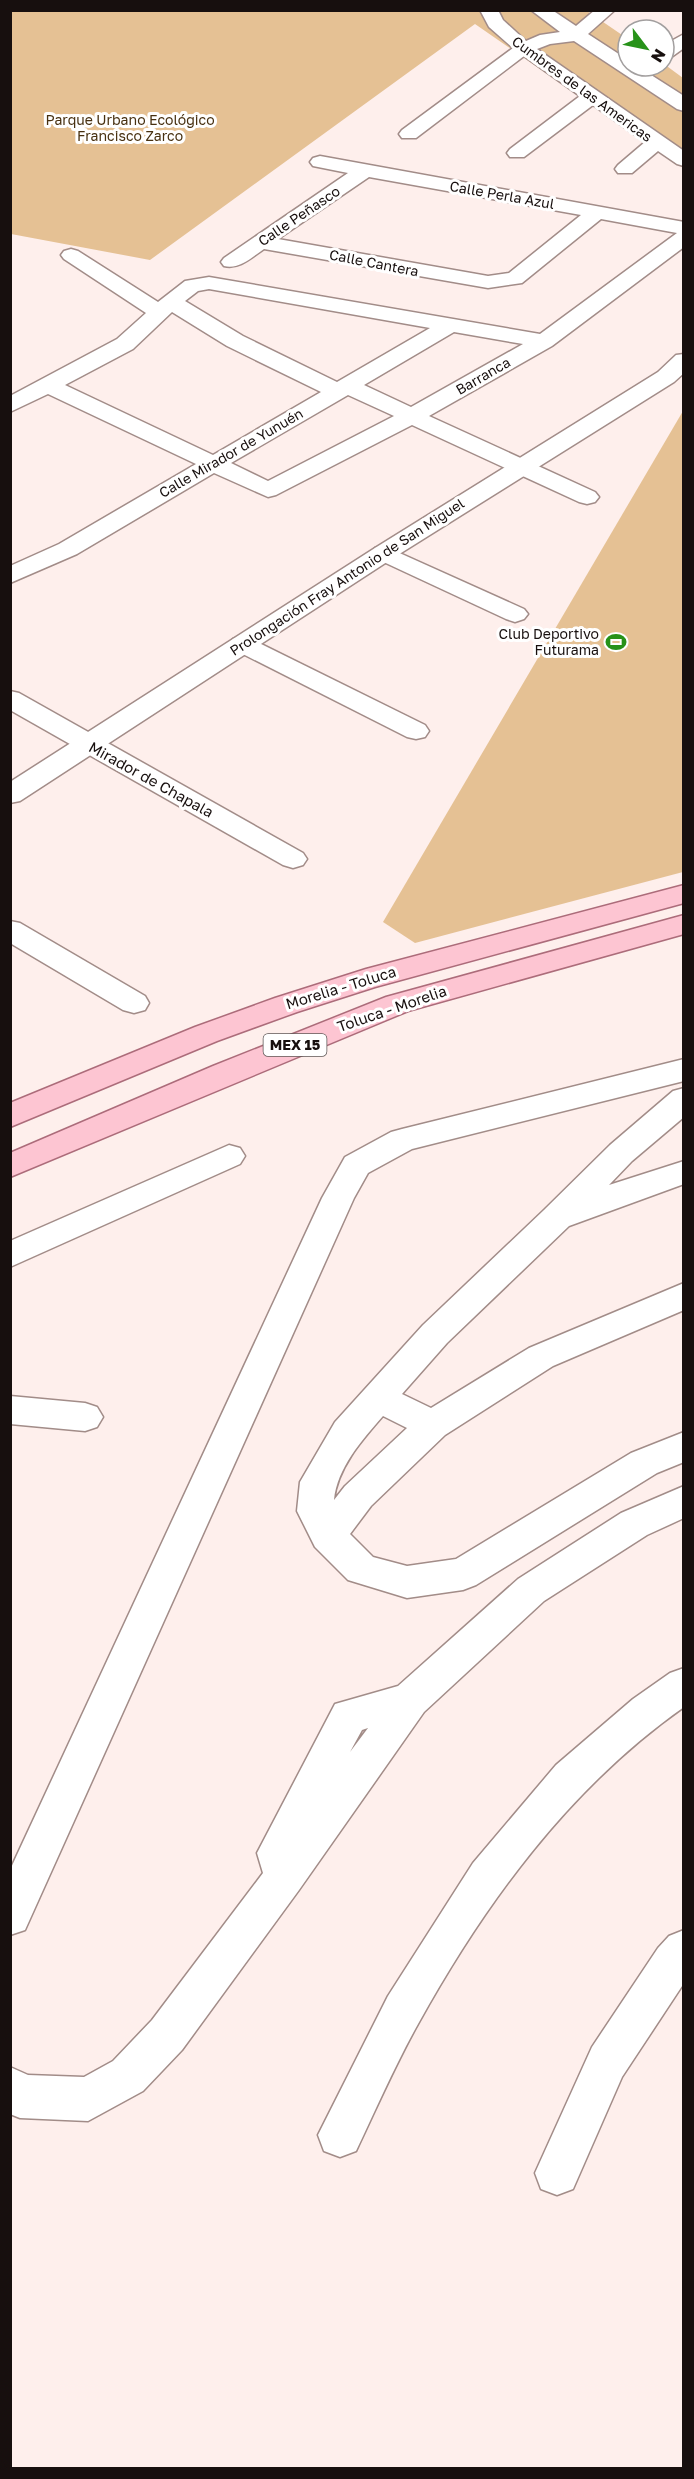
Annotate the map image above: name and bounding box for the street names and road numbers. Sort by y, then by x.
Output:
street label: Cumbres de las Americas [509,32,656,145]
street label: Calle Perla Azul [448,177,556,212]
street label: Calle Peñasco [255,182,343,249]
street label: Calle Cantera [328,246,420,280]
street label: Barranca [452,353,513,398]
street label: Calle Mirador de Yunuén [156,404,306,501]
street label: Prolongación Fray Antonio de San Miguel [226,494,467,659]
street label: Mirador de Chapala [86,737,217,821]
street label: Morelia - Toluca [283,962,398,1012]
street label: Toluca - Morelia [335,981,449,1035]
road number: MEX 15 [264,1034,326,1056]

